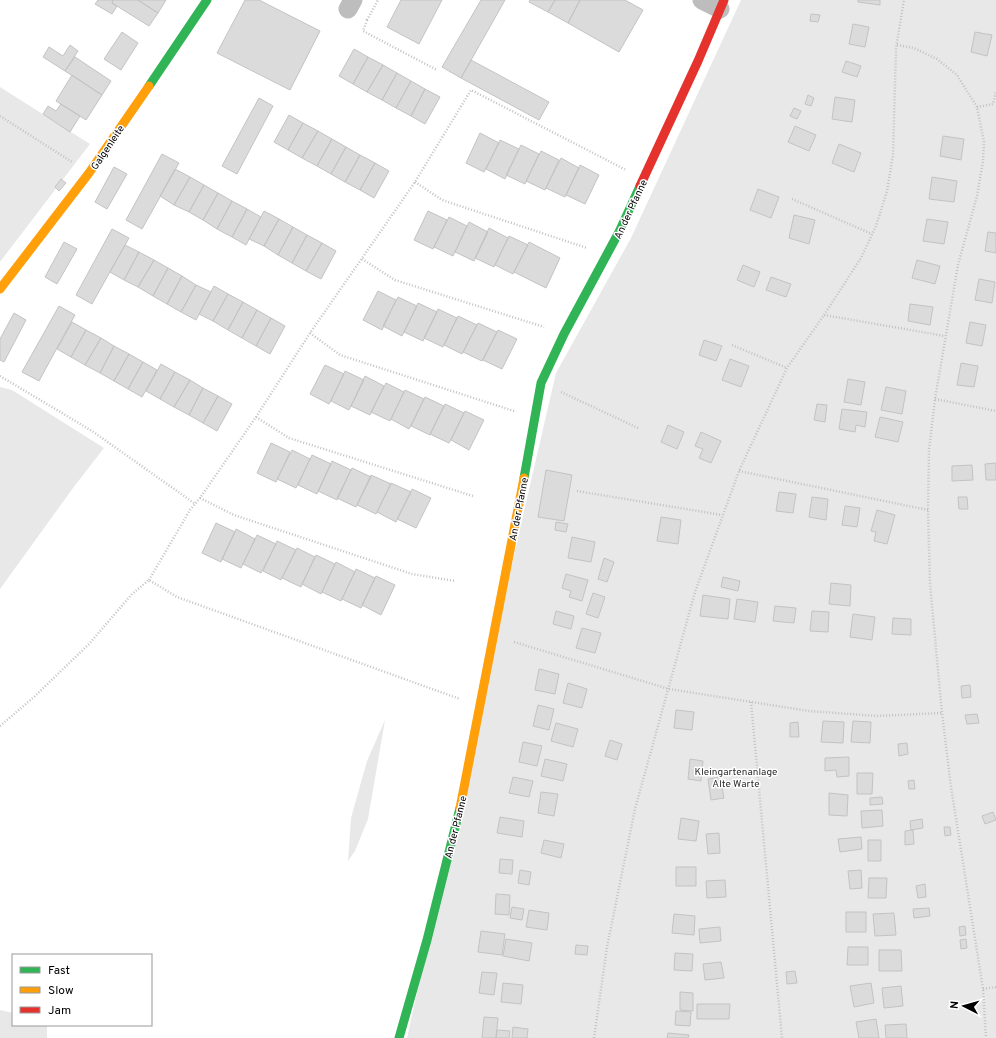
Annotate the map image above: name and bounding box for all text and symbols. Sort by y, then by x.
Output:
street label: Galgenleite [89,123,128,173]
street label: An der Pfanne [612,178,651,241]
street label: An der Pfanne [507,477,532,542]
park label: Kleingartenanlage Alte Warte [695,766,777,791]
street label: An der Pfanne [442,795,471,860]
legend [12,954,152,1026]
text: Fast [48,963,70,979]
text: Slow [48,983,74,999]
north arrow [944,986,984,1026]
text: N [948,1000,962,1010]
text: Jam [48,1003,71,1019]

